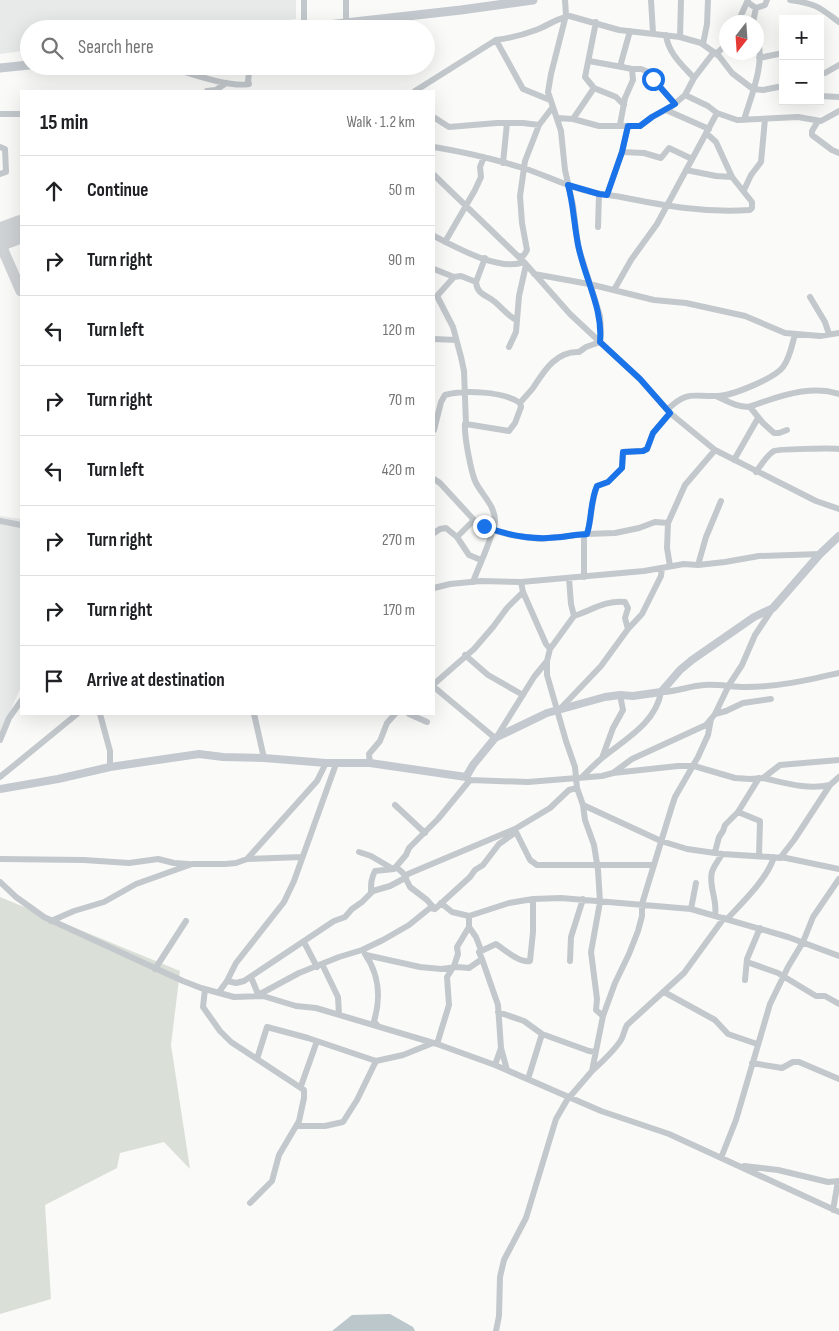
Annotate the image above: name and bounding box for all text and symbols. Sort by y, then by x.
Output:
north arrow [719,15,764,60]
map controls [779,15,824,105]
button: + [779,15,824,60]
search box [20,20,435,75]
icon: search [38,34,66,62]
text: Search here [78,36,154,59]
button: − [779,60,824,105]
route start [642,68,665,91]
text: 15 min [40,110,88,135]
text: Walk · 1.2 km [346,113,415,132]
icon: ahead [40,177,68,205]
text: Continue [87,179,148,202]
text: 50 m [389,181,415,200]
icon: right [40,247,68,275]
text: Turn right [87,249,152,272]
text: 90 m [388,251,415,270]
icon: left [40,317,68,345]
text: Turn left [87,319,144,342]
text: 120 m [383,321,415,340]
icon: right [40,387,68,415]
text: Turn right [87,389,152,412]
text: 70 m [389,391,415,410]
icon: left [40,457,68,485]
text: Turn left [87,459,144,482]
text: 420 m [382,461,415,480]
route end [473,515,496,538]
icon: right [40,527,68,555]
text: Turn right [87,529,152,552]
text: 270 m [382,531,415,550]
icon: right [40,597,68,625]
text: Turn right [87,599,152,622]
text: 170 m [383,601,415,620]
icon: arrive [40,667,68,695]
text: Arrive at destination [87,669,225,692]

